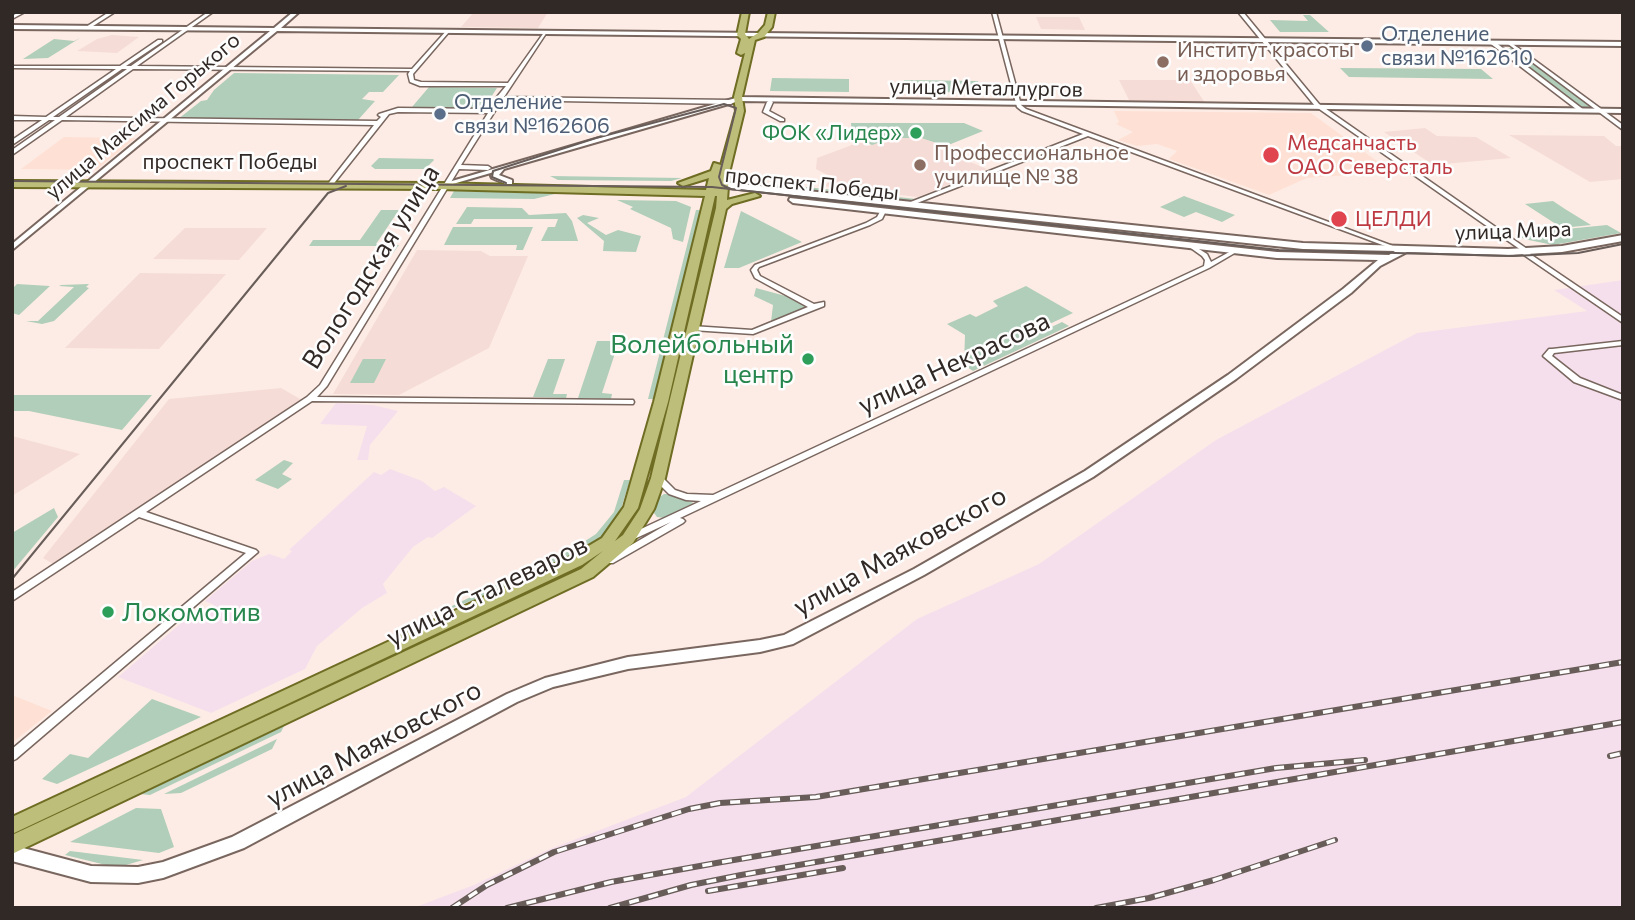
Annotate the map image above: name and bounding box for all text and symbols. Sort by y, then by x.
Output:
place label: Отделение связи №162610 [1381,21,1533,71]
street label: улица Максима Горького [41,27,245,205]
place label: Институт красоты и здоровья [1177,37,1354,87]
marker: Отделение связи №162610 [1359,38,1375,54]
marker: Институт красоты и здоровья [1155,54,1171,70]
street label: улица Металлургов [889,74,1083,102]
place label: Отделение связи №162606 [454,89,610,139]
marker: Отделение связи №162606 [432,106,448,122]
place label: ФОК «Лидер» [762,120,902,146]
marker: ФОК «Лидер» [908,125,924,141]
place label: Медсанчасть ОАО Северсталь [1287,130,1453,180]
place label: Профессиональное училище № 38 [934,140,1129,190]
marker: Медсанчасть ОАО Северсталь [1261,145,1281,165]
street label: проспект Победы [143,149,317,175]
marker: Профессиональное училище № 38 [912,157,928,173]
street label: Вологодская улица [296,159,446,375]
street label: проспект Победы [724,162,900,206]
place label: ЦЕЛДИ [1355,206,1432,232]
marker: ЦЕЛДИ [1329,209,1349,229]
street label: улица Мира [1454,216,1572,246]
street label: улица Некрасова [853,305,1055,421]
place label: Волейбольный центр [610,328,794,390]
marker: Волейбольный центр [800,351,816,367]
street label: улица Маяковского [788,479,1012,623]
street label: улица Сталеваров [381,529,593,653]
place label: Локомотив [122,596,261,628]
marker: Локомотив [100,604,116,620]
street label: улица Маяковского [261,674,487,814]

